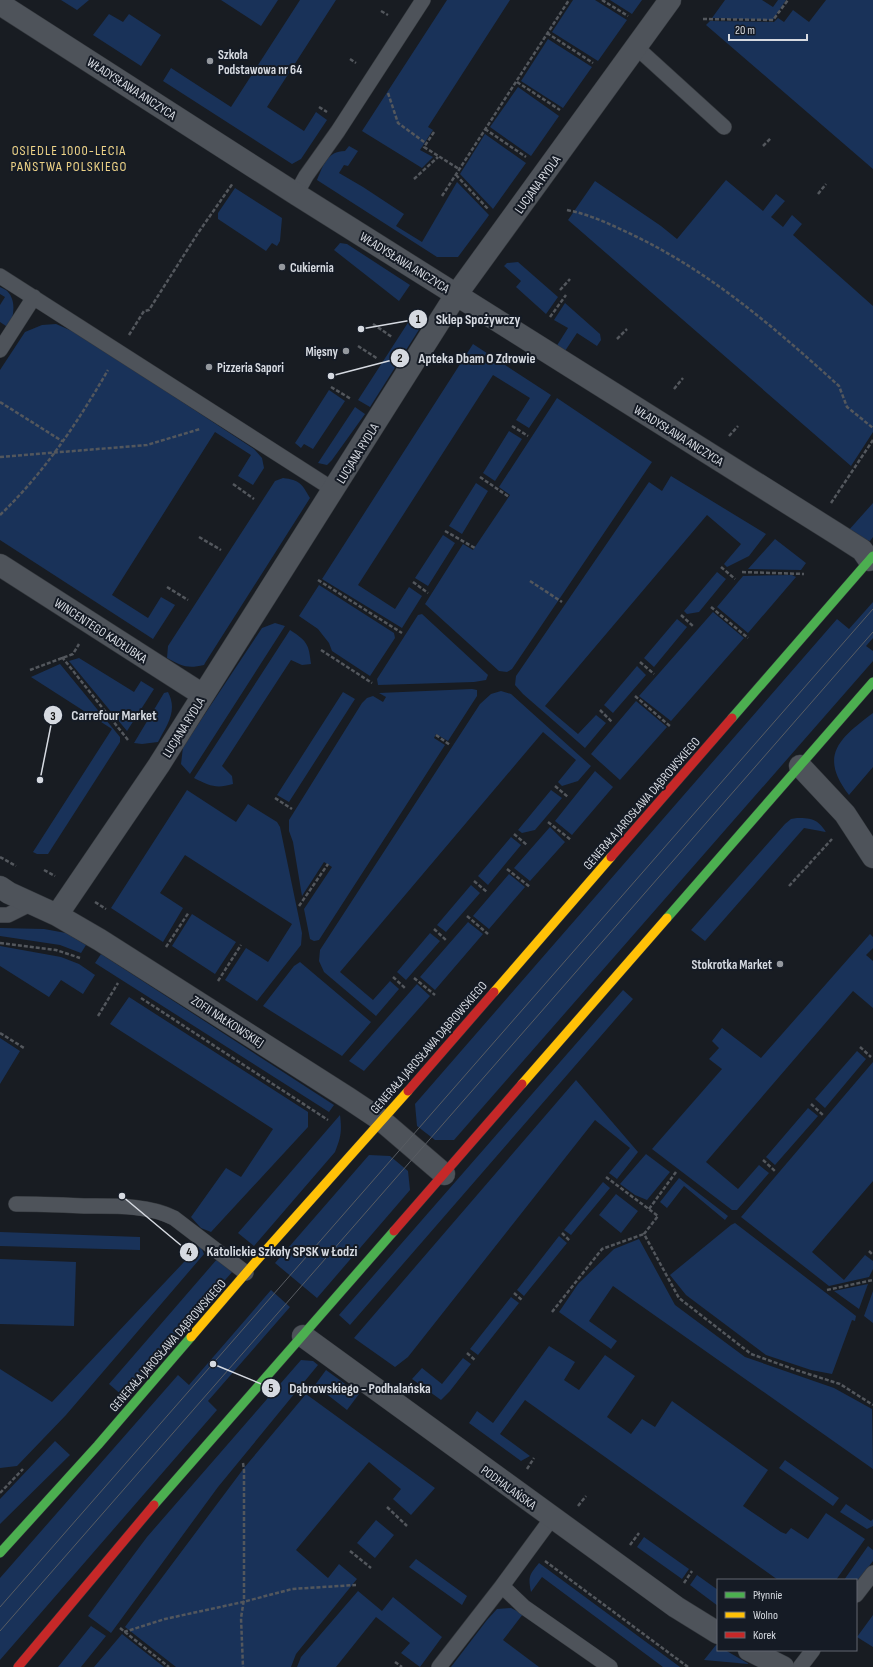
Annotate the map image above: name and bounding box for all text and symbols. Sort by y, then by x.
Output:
scale bar [729,16,807,42]
text: 20 m [735,23,755,38]
place label: Szkoła Podstawowa nr 64 [218,47,302,78]
street label: WŁADYSŁAWA ANCZYCA [84,54,179,124]
marker: Szkoła Podstawowa nr 64 [205,56,215,66]
district label: OSIEDLE 1000-LECIA PAŃSTWA POLSKIEGO [11,142,127,175]
street label: LUCJANA RYDLA [511,152,564,217]
street label: WŁADYSŁAWA ANCZYCA [357,229,453,297]
place label: Cukiernia [290,260,334,276]
marker: Cukiernia [277,262,287,272]
callout: Sklep Spożywczy [408,306,528,332]
text: Sklep Spożywczy [436,311,520,328]
text: 1 [416,312,421,327]
place label: Mięsny [305,344,339,360]
callout: Apteka Dbam O Zdrowie [390,345,543,371]
marker: Mięsny [341,346,351,356]
text: Apteka Dbam O Zdrowie [418,350,535,367]
text: 2 [397,351,403,366]
place label: Pizzeria Sapori [217,360,284,376]
marker: Pizzeria Sapori [204,362,214,372]
street label: WŁADYSŁAWA ANCZYCA [631,402,727,470]
street label: LUCJANA RYDLA [333,420,383,487]
street label: WINCENTEGO KADŁUBKA [51,595,150,667]
street label: LUCJANA RYDLA [159,694,209,761]
callout: Carrefour Market [43,702,165,728]
text: Carrefour Market [71,707,157,724]
text: 3 [50,709,56,724]
street label: GENERAŁA JAROSŁAWA DĄBROWSKIEGO [580,734,704,873]
place label: Stokrotka Market [692,957,773,973]
marker: Stokrotka Market [775,959,785,969]
street label: GENERAŁA JAROSŁAWA DĄBROWSKIEGO [367,978,491,1117]
street label: ZOFII NAŁKOWSKIEJ [188,992,267,1051]
callout: Katolickie Szkoły SPSK w Łodzi [179,1239,366,1265]
text: Katolickie Szkoły SPSK w Łodzi [207,1243,358,1260]
text: 4 [186,1245,192,1260]
street label: GENERAŁA JAROSŁAWA DĄBROWSKIEGO [106,1276,230,1415]
callout: Dąbrowskiego - Podhalańska [261,1375,438,1401]
text: Dąbrowskiego - Podhalańska [289,1380,431,1397]
text: 5 [268,1381,274,1396]
street label: PODHALAŃSKA [478,1462,540,1514]
legend [717,1579,857,1651]
text: Płynnie [753,1588,783,1603]
text: Wolno [753,1608,778,1623]
text: Korek [753,1628,776,1643]

